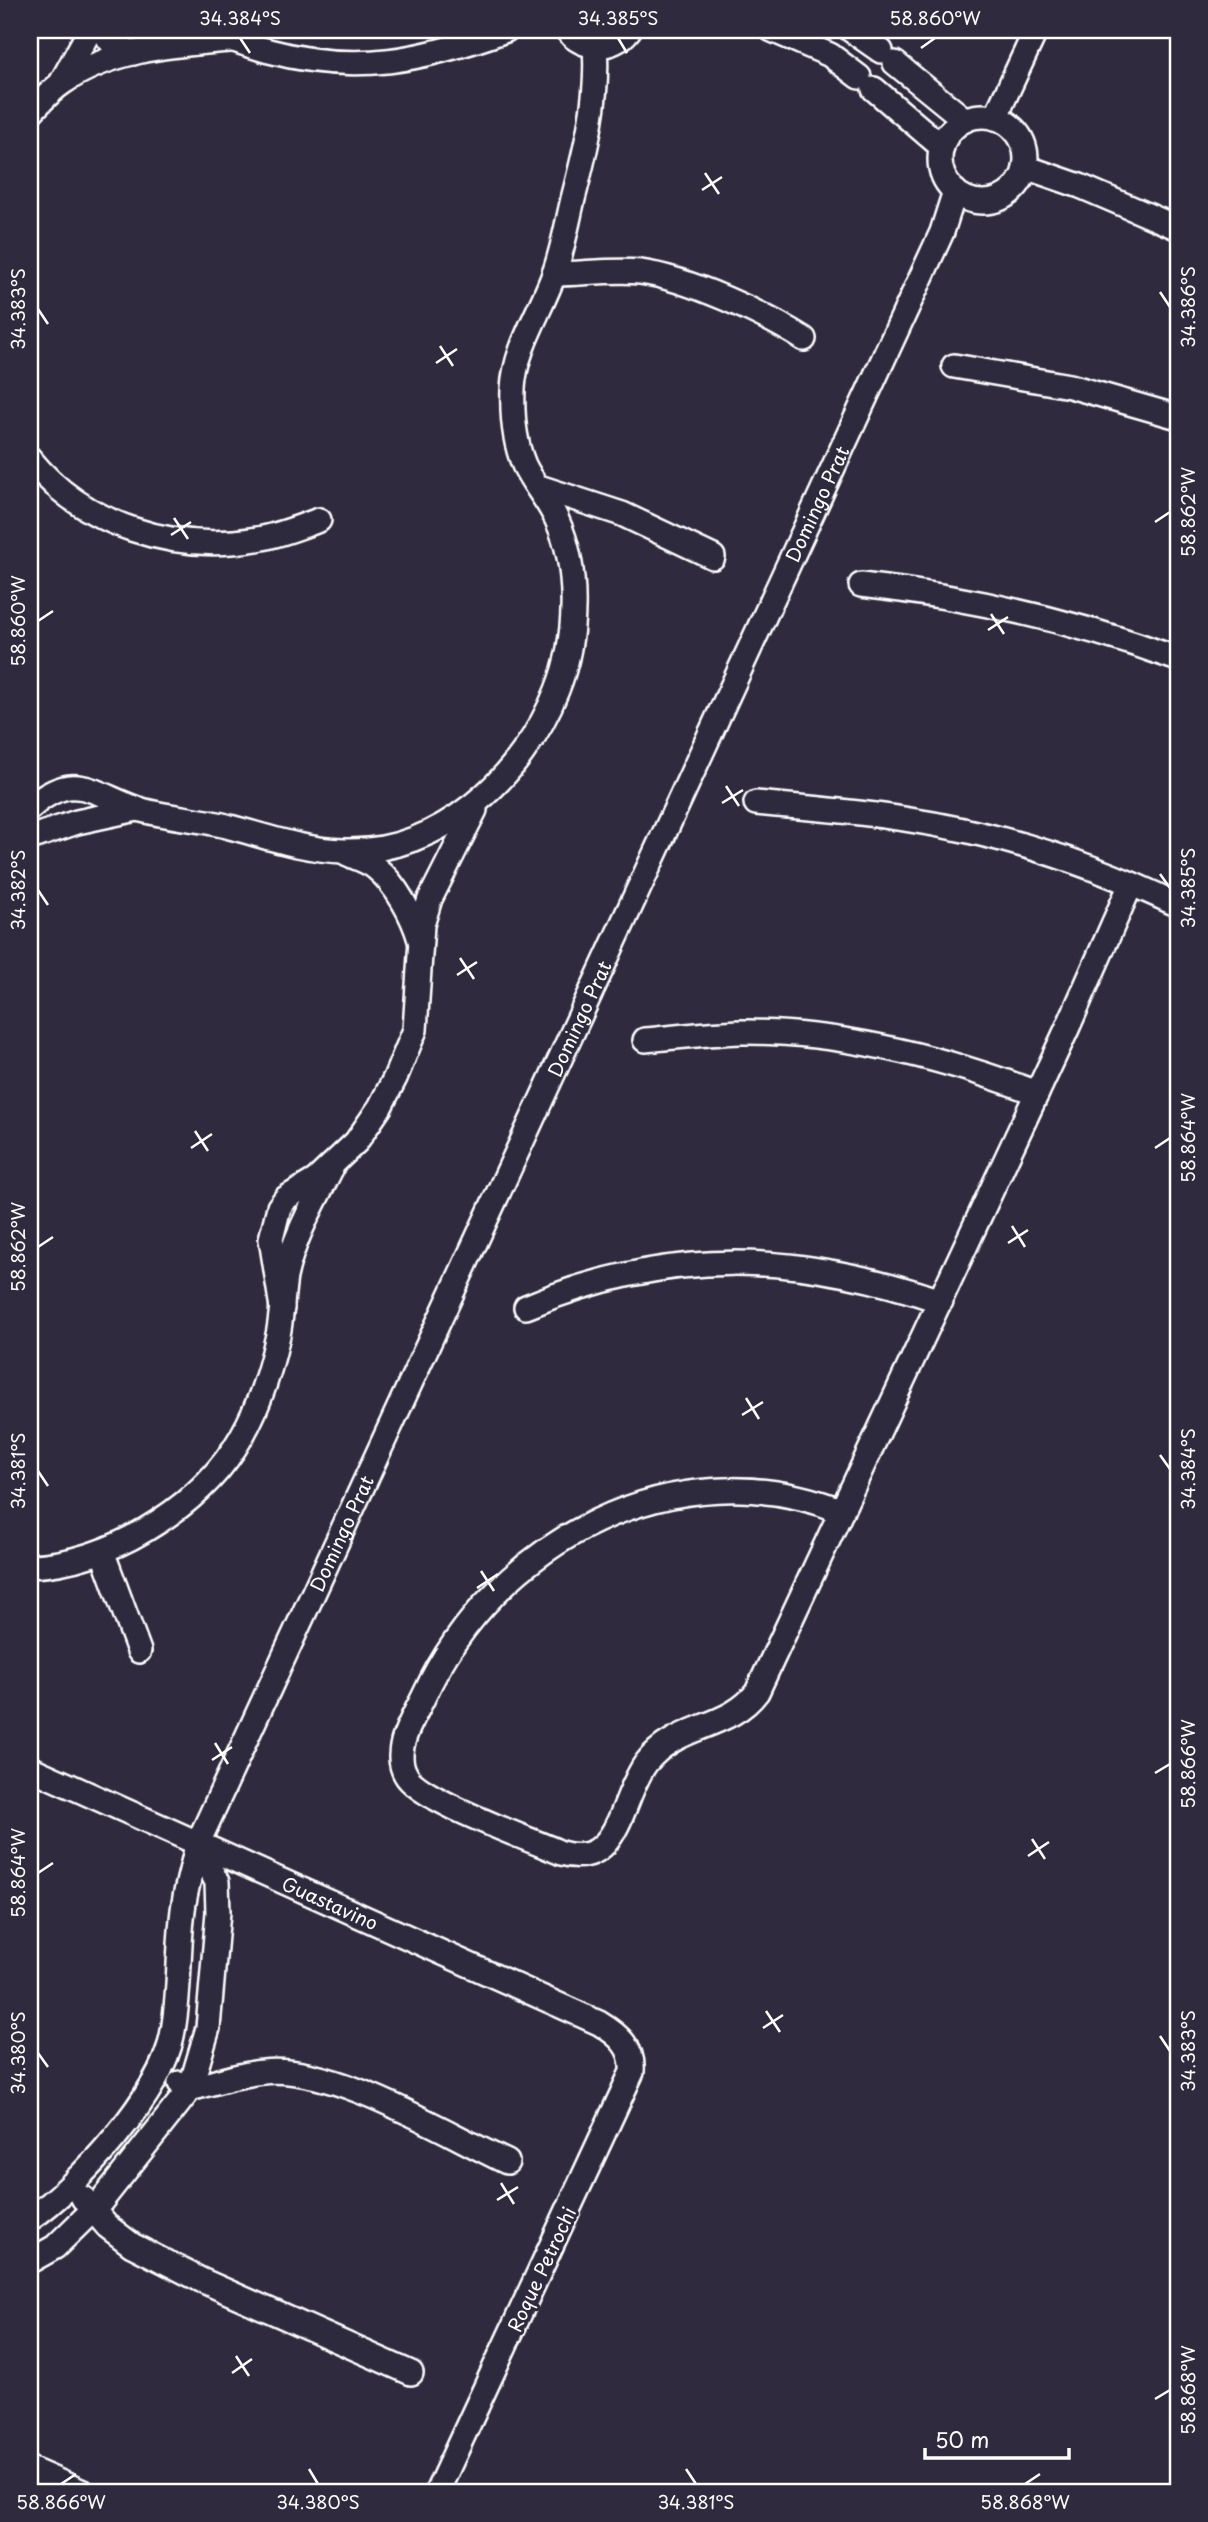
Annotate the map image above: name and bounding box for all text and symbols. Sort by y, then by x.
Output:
text: 34.384°S [199,4,281,31]
text: 34.385°S [578,4,658,31]
text: 58.860°W [889,4,981,31]
text: 34.386°S [1174,266,1201,348]
text: 34.383°S [4,268,31,350]
street label: Domingo Prat [778,441,856,566]
text: 58.862°W [1174,466,1201,557]
text: 58.860°W [4,575,31,667]
text: 34.385°S [1174,848,1201,928]
text: 34.382°S [4,849,31,931]
street label: Domingo Prat [540,956,618,1081]
text: 58.864°W [1174,1093,1201,1183]
text: 58.862°W [4,1201,31,1292]
text: 34.384°S [1174,1428,1201,1510]
text: 34.381°S [4,1432,31,1510]
street label: Domingo Prat [302,1470,380,1596]
text: 58.866°W [1174,1719,1201,1809]
text: 58.864°W [4,1828,31,1918]
street label: Guastavino [278,1869,383,1936]
text: 34.383°S [1174,2010,1201,2092]
text: 34.380°S [4,2011,31,2095]
street label: Roque Petrochi [500,2202,582,2336]
text: 58.868°W [1174,2345,1201,2435]
scale bar [925,2417,1068,2461]
text: 50 m [935,2423,989,2455]
text: 58.866°W [16,2488,106,2515]
text: 34.380°S [276,2488,360,2515]
text: 34.381°S [657,2488,735,2515]
text: 58.868°W [980,2488,1070,2515]

